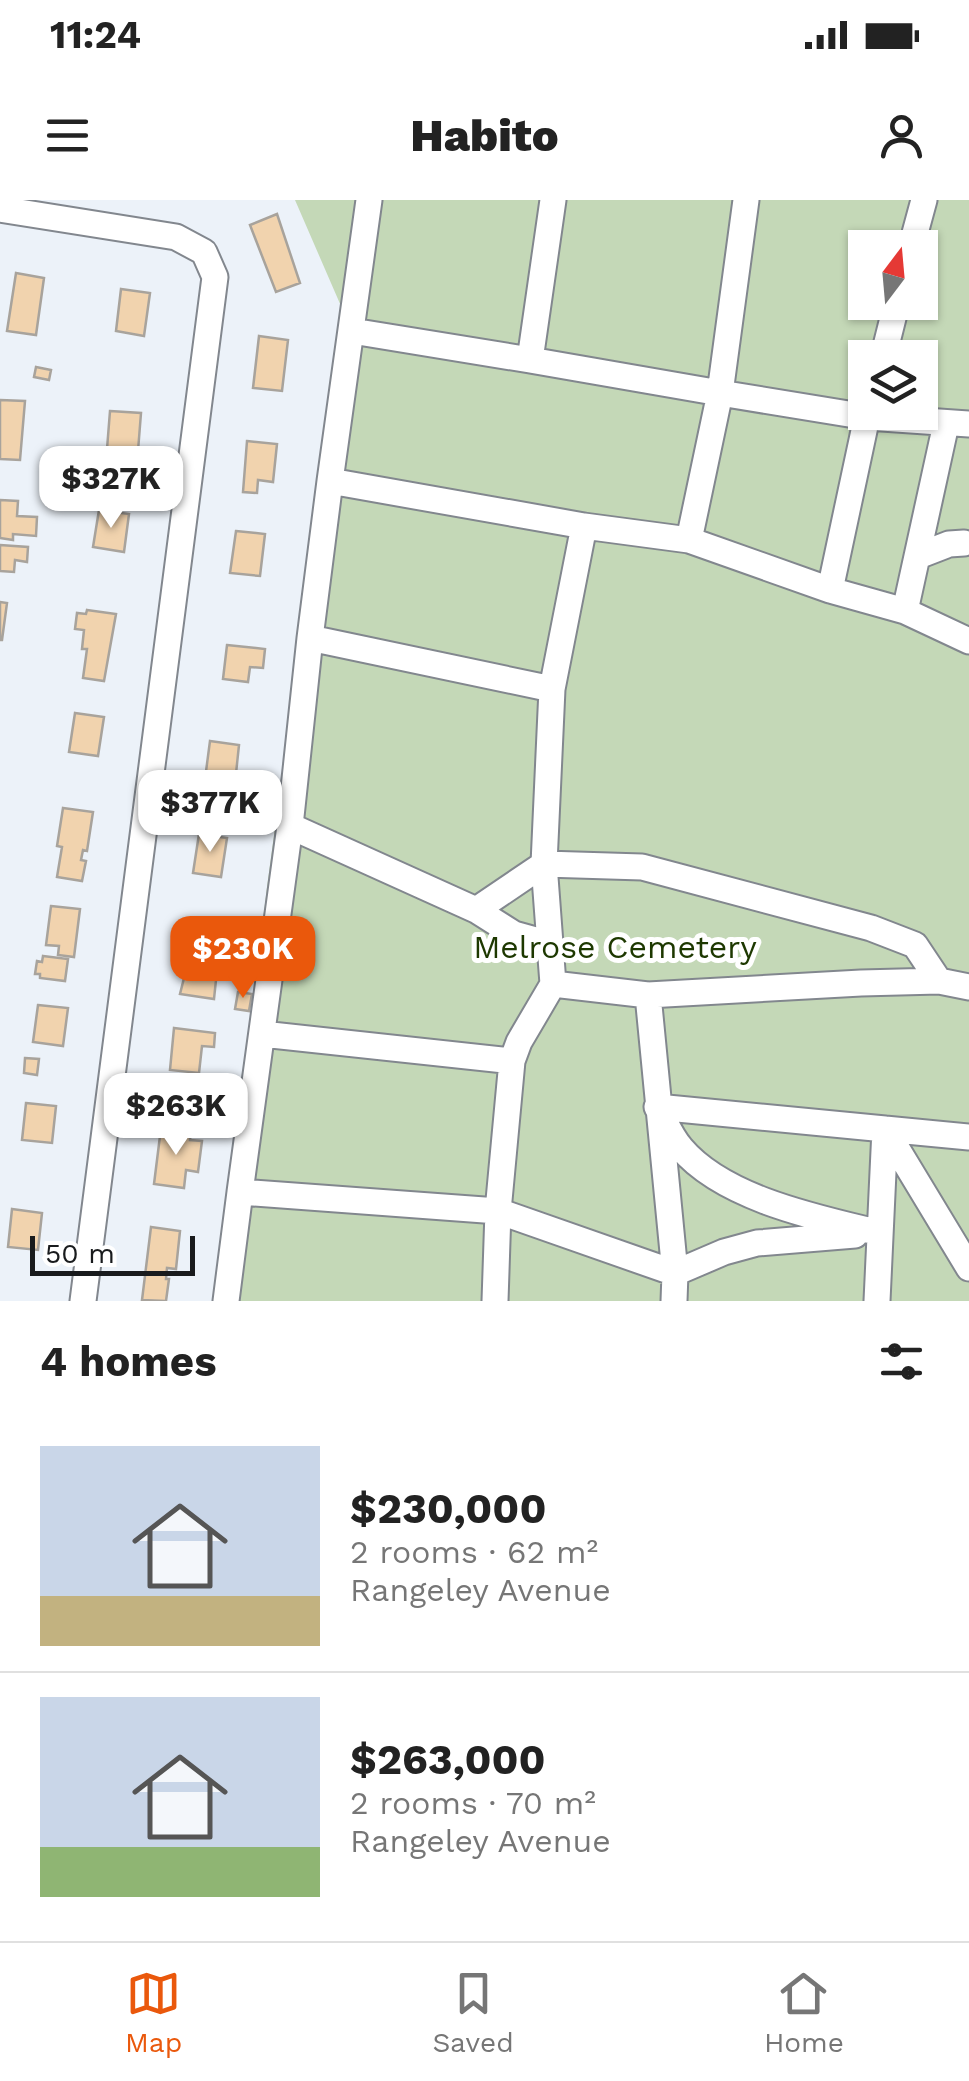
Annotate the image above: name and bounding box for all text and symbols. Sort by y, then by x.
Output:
text: 11:24 [50,13,141,57]
icon: menu [40,108,95,163]
icon: person [874,108,929,163]
text: Habito [410,109,559,162]
north arrow [848,230,938,320]
map controls [848,230,938,430]
button: layers [848,340,938,430]
pin: $327K [41,446,181,531]
text: $327K [61,459,161,497]
pin: $377K [140,770,280,855]
text: $377K [160,783,260,821]
pin: $230K [173,916,313,1001]
park label: Melrose Cemetery [473,928,757,966]
text: $230K [192,929,294,967]
pin: $263K [106,1073,246,1158]
text: $263K [126,1086,226,1124]
scale bar [30,1231,195,1276]
text: 50 m [45,1237,115,1270]
icon: filters [874,1334,929,1389]
text: 4 homes [40,1337,217,1386]
text: $230,000 [350,1484,546,1533]
icon: home [120,1486,240,1606]
text: 2 rooms · 62 m² [350,1533,598,1571]
text: Rangeley Avenue [350,1571,611,1609]
text: $263,000 [350,1735,546,1784]
icon: home [120,1737,240,1857]
text: 2 rooms · 70 m² [350,1784,596,1822]
text: Rangeley Avenue [350,1822,611,1860]
tab: Map [125,1966,182,2059]
tab: Saved [432,1966,514,2059]
tab: Home [764,1966,844,2059]

